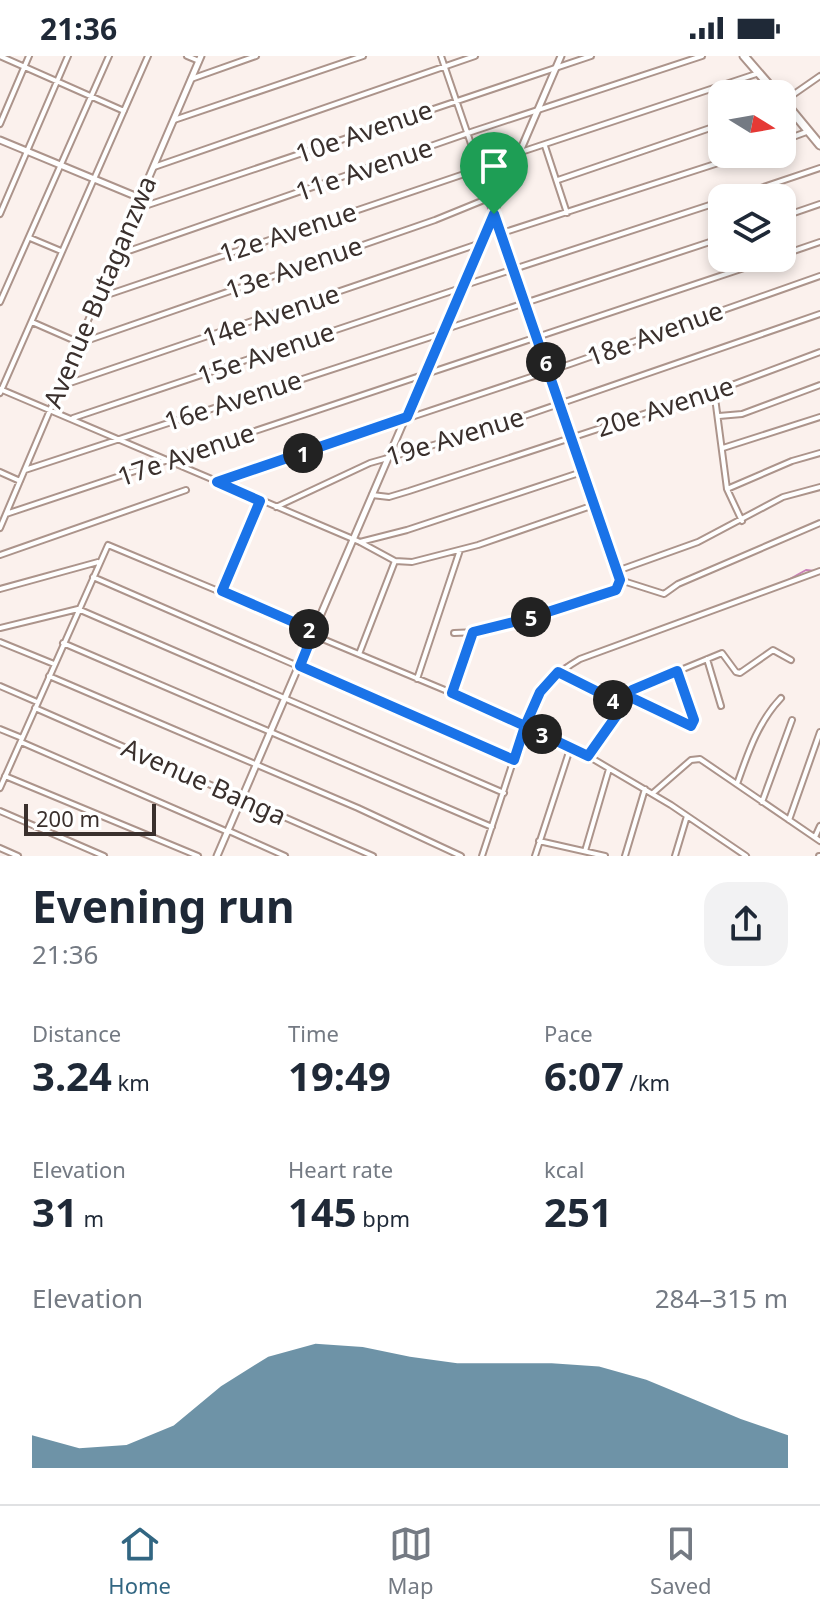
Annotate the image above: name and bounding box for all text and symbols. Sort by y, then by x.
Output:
text: 21:36 [40,8,117,49]
north arrow [708,80,796,168]
map controls [708,80,796,272]
street label: 10e Avenue [290,91,437,171]
street label: 11e Avenue [290,129,437,209]
pin [460,132,528,214]
icon: arrive [472,144,516,188]
street label: Avenue Butaganzwa [34,170,164,413]
button: layers [708,184,796,272]
street label: 12e Avenue [214,193,361,271]
street label: 13e Avenue [220,227,367,307]
street label: 14e Avenue [197,275,344,355]
street label: 18e Avenue [582,292,728,374]
street label: 15e Avenue [192,313,339,393]
pin: 6 [526,342,566,382]
text: 6 [540,347,552,377]
street label: 16e Avenue [159,361,306,439]
street label: 20e Avenue [591,367,738,445]
street label: 19e Avenue [381,398,528,474]
street label: 17e Avenue [112,414,259,494]
pin: 1 [283,433,323,473]
text: 1 [297,438,309,468]
pin: 5 [511,597,551,637]
text: 5 [525,602,537,632]
pin: 2 [289,609,329,649]
text: 2 [303,614,315,644]
pin: 4 [593,680,633,720]
text: 4 [607,685,619,715]
pin: 3 [522,714,562,754]
text: 3 [536,719,548,749]
street label: Avenue Banga [117,729,292,833]
scale bar [24,800,156,836]
text: 200 m [36,803,100,833]
text: Evening run [32,876,295,936]
button: share [704,882,788,966]
text: 21:36 [32,936,98,972]
text: Distance [32,1018,121,1048]
text: Time [288,1018,339,1048]
text: Pace [544,1018,593,1048]
text: 3.24 [32,1048,112,1103]
text: 19:49 [288,1048,391,1103]
text: 6:07 [544,1048,624,1103]
text: km [112,1067,150,1097]
text: /km [624,1067,670,1097]
text: Elevation [32,1154,126,1184]
text: Heart rate [288,1154,393,1184]
text: kcal [544,1154,584,1184]
text: 31 [32,1184,78,1239]
text: 145 [288,1184,357,1239]
text: 251 [544,1184,613,1239]
text: m [78,1203,104,1233]
text: bpm [357,1203,410,1233]
text: Elevation [32,1280,143,1316]
text: 284–315 m [655,1280,788,1316]
tab: Home [108,1522,171,1600]
tab: Map [388,1522,433,1600]
tab: Saved [650,1522,712,1600]

